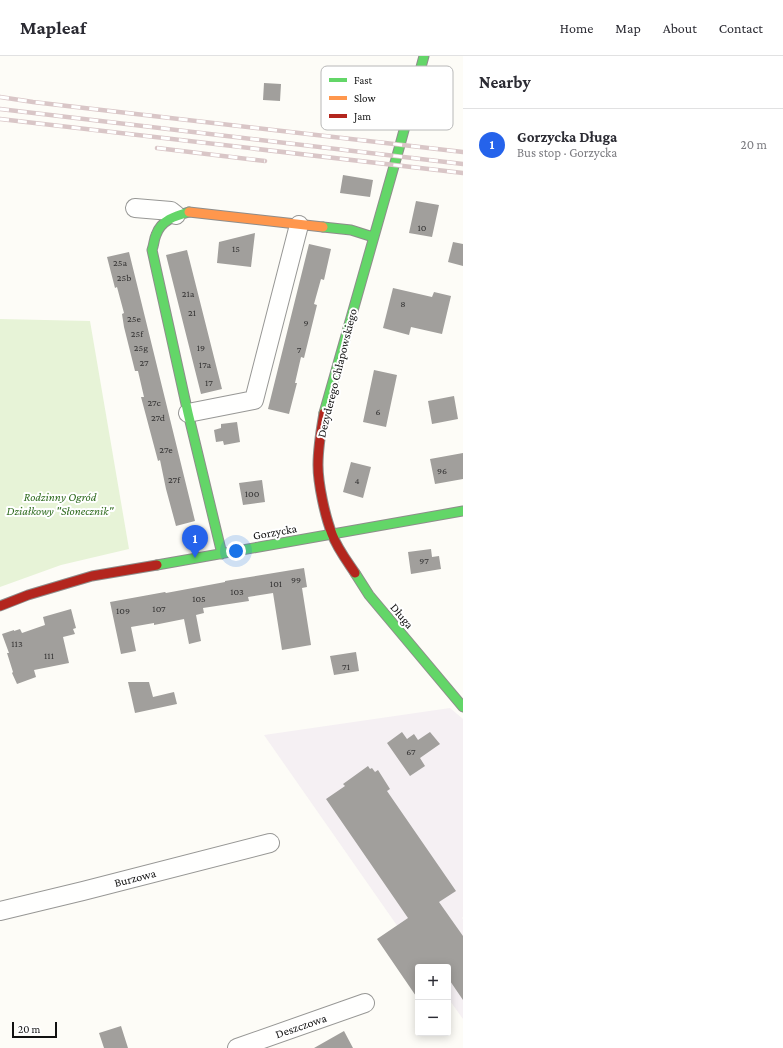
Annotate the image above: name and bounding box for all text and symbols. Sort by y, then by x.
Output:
text: Mapleaf [20,17,86,38]
text: Home [560,20,593,36]
text: Map [615,20,641,36]
text: About [663,20,697,36]
text: Contact [719,20,763,36]
legend [321,66,453,130]
text: Nearby [479,73,531,92]
text: Fast [354,74,373,86]
text: Slow [354,92,376,104]
text: Jam [353,110,371,123]
text: Gorzycka Długa [517,129,617,145]
text: 1 [490,137,494,152]
text: 20 m [741,137,767,152]
text: Bus stop · Gorzycka [517,145,617,160]
house number: 10 [418,222,427,233]
house number: 15 [232,243,240,254]
house number: 25a [113,257,127,268]
house number: 25b [117,272,131,283]
house number: 21a [182,288,195,299]
house number: 8 [400,298,406,309]
house number: 21 [188,307,196,318]
street label: Dezyderego Chłapowskiego [314,307,360,439]
house number: 25e [127,313,142,324]
house number: 9 [303,317,309,328]
house number: 25f [131,328,144,339]
house number: 25g [134,342,148,353]
house number: 19 [197,342,205,353]
house number: 7 [297,344,302,355]
house number: 27 [139,357,149,368]
house number: 17a [199,359,212,370]
house number: 17 [205,377,213,388]
house number: 27c [147,397,161,408]
house number: 6 [375,406,381,417]
house number: 27d [151,412,166,423]
house number: 27e [159,444,173,455]
house number: 96 [437,465,447,476]
house number: 27f [168,474,181,485]
house number: 4 [354,475,360,486]
house number: 100 [245,488,260,499]
park label: Rodzinny Ogród Działkowy "Słonecznik" [7,490,115,518]
street label: Gorzycka [252,521,298,543]
pin: 1 [182,525,208,558]
your location [226,541,246,561]
house number: 97 [419,555,429,566]
house number: 99 [291,574,301,585]
house number: 101 [270,578,282,589]
house number: 103 [230,586,244,597]
house number: 105 [192,593,206,604]
street label: Długa [387,600,417,632]
house number: 107 [152,603,166,614]
house number: 109 [116,605,130,616]
house number: 113 [11,638,23,649]
house number: 111 [44,650,54,661]
house number: 71 [342,661,350,672]
house number: 67 [406,746,416,757]
street label: Burzowa [113,866,158,890]
map controls [415,964,451,1036]
button: + [415,964,451,1000]
button: − [415,1000,451,1036]
street label: Deszczowa [273,1011,329,1041]
scale bar [12,1020,57,1039]
text: 20 m [18,1023,40,1035]

